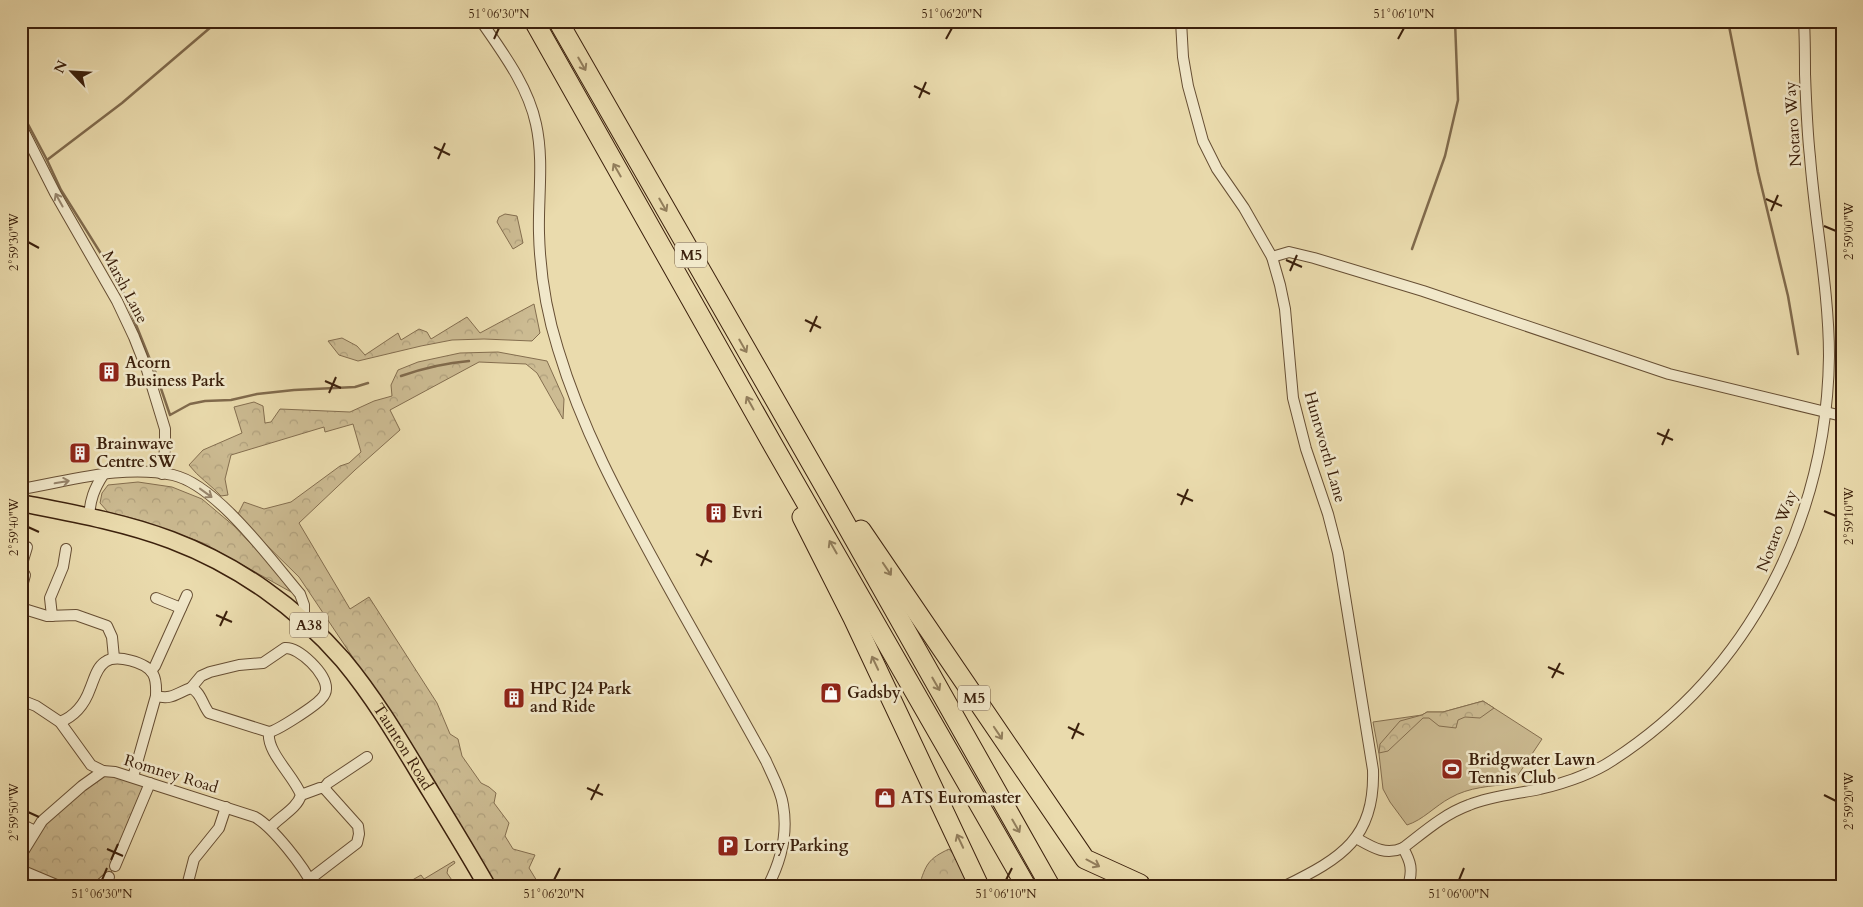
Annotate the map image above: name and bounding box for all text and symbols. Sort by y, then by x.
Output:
text: 51°06'30"N [469,6,530,22]
text: 51°06'20"N [922,6,983,22]
text: 51°06'10"N [1374,6,1435,22]
north arrow [48,48,98,98]
one-way arrow [577,56,587,71]
text: N [49,57,72,76]
street label: Notaro Way [1779,80,1807,168]
one-way arrow [612,164,622,178]
one-way arrow [54,193,63,208]
one-way arrow [658,197,668,211]
text: 2°59'00"W [1841,201,1857,260]
text: 2°59'30"W [6,212,22,271]
road number: M5 [675,242,707,268]
street label: Marsh Lane [97,247,153,327]
one-way arrow [739,338,749,352]
place label: Acorn Business Park [125,352,225,392]
building icon: Acorn Business Park [97,360,121,384]
street label: Huntworth Lane [1299,389,1351,505]
one-way arrow [744,396,754,410]
place label: Brainwave Centre SW [96,433,177,473]
building icon: Brainwave Centre SW [68,441,92,465]
one-way arrow [54,476,70,486]
street label: Notaro Way [1751,486,1803,575]
text: 2°59'10"W [1841,486,1857,545]
one-way arrow [199,488,213,498]
text: 2°59'40"W [6,497,22,556]
building icon: Evri [704,501,728,525]
place label: Evri [732,502,763,524]
one-way arrow [827,540,837,554]
one-way arrow [882,562,892,576]
road number: A38 [290,612,328,638]
one-way arrow [869,656,879,671]
one-way arrow [931,677,941,692]
place label: HPC J24 Park and Ride [530,678,631,718]
shop icon: Gadsby [819,681,843,705]
place label: Gadsby [847,682,901,704]
building icon: HPC J24 Park and Ride [502,686,526,710]
road number: M5 [958,686,990,710]
street label: Taunton Road [367,699,438,795]
one-way arrow [993,726,1003,740]
street label: Romney Road [121,749,221,799]
place label: Bridgwater Lawn Tennis Club [1468,749,1596,789]
sports icon: Bridgwater Lawn Tennis Club [1440,757,1464,781]
text: 2°59'20"W [1841,771,1857,830]
text: 2°59'50"W [6,782,22,841]
shop icon: ATS Euromaster [873,786,897,810]
place label: ATS Euromaster [901,787,1021,809]
one-way arrow [1012,818,1022,832]
parking icon: Lorry Parking [716,834,740,858]
one-way arrow [954,834,964,849]
place label: Lorry Parking [744,835,849,857]
one-way arrow [1085,859,1100,868]
text: 51°06'30"N [72,886,133,902]
text: 51°06'20"N [524,886,585,902]
text: 51°06'10"N [976,886,1037,902]
text: 51°06'00"N [1429,886,1490,902]

